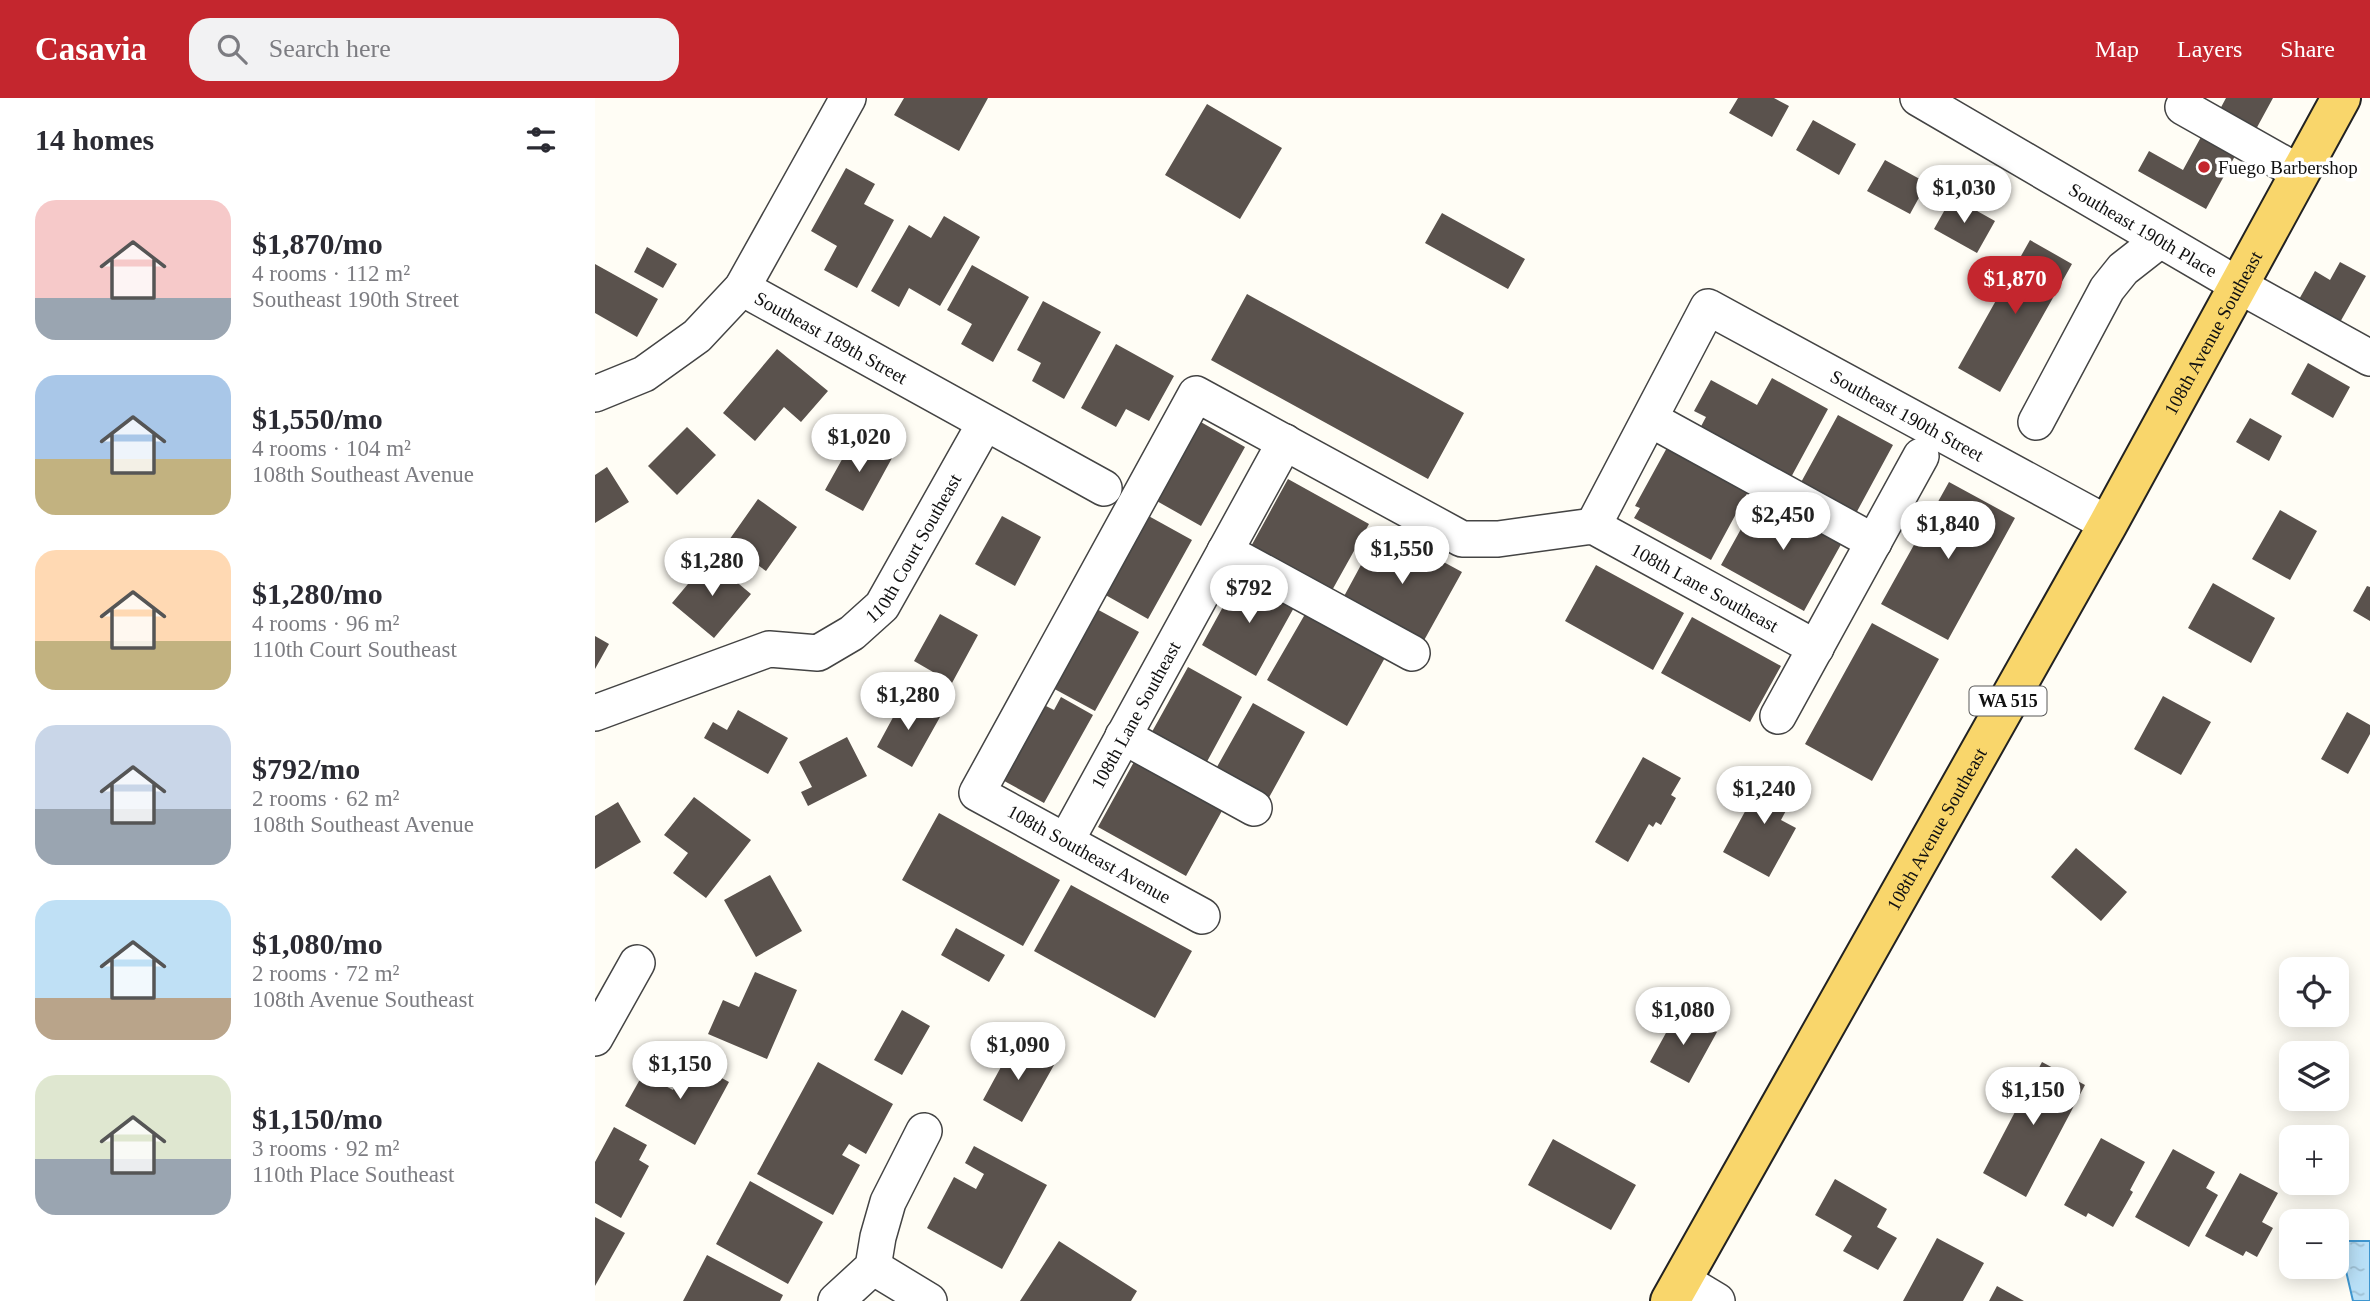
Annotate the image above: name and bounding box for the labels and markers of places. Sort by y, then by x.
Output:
place label: Fuego Barbershop [2218,157,2358,178]
marker: Fuego Barbershop [2196,159,2212,175]
pin: $1,030 [1907,166,2021,225]
pin: $1,870 [1958,256,2072,316]
pin: $1,020 [802,414,916,474]
pin: $2,450 [1726,492,1840,552]
pin: $1,840 [1891,502,2005,561]
pin: $1,550 [1345,526,1459,586]
pin: $1,280 [655,538,769,598]
pin: $792 [1208,566,1290,625]
pin: $1,280 [851,672,965,732]
pin: $1,240 [1707,766,1821,826]
pin: $1,080 [1626,988,1740,1047]
pin: $1,090 [961,1023,1075,1082]
pin: $1,150 [623,1042,737,1101]
pin: $1,150 [1976,1068,2090,1127]

